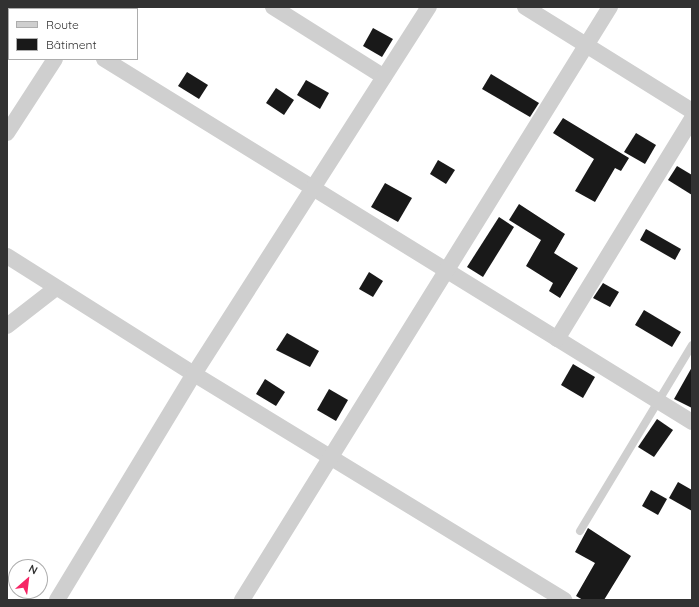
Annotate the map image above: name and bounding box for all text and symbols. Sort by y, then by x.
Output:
legend [8,8,138,60]
text: Route [46,17,79,32]
text: Bâtiment [46,37,96,52]
north arrow [8,559,48,599]
text: N [26,561,40,577]

